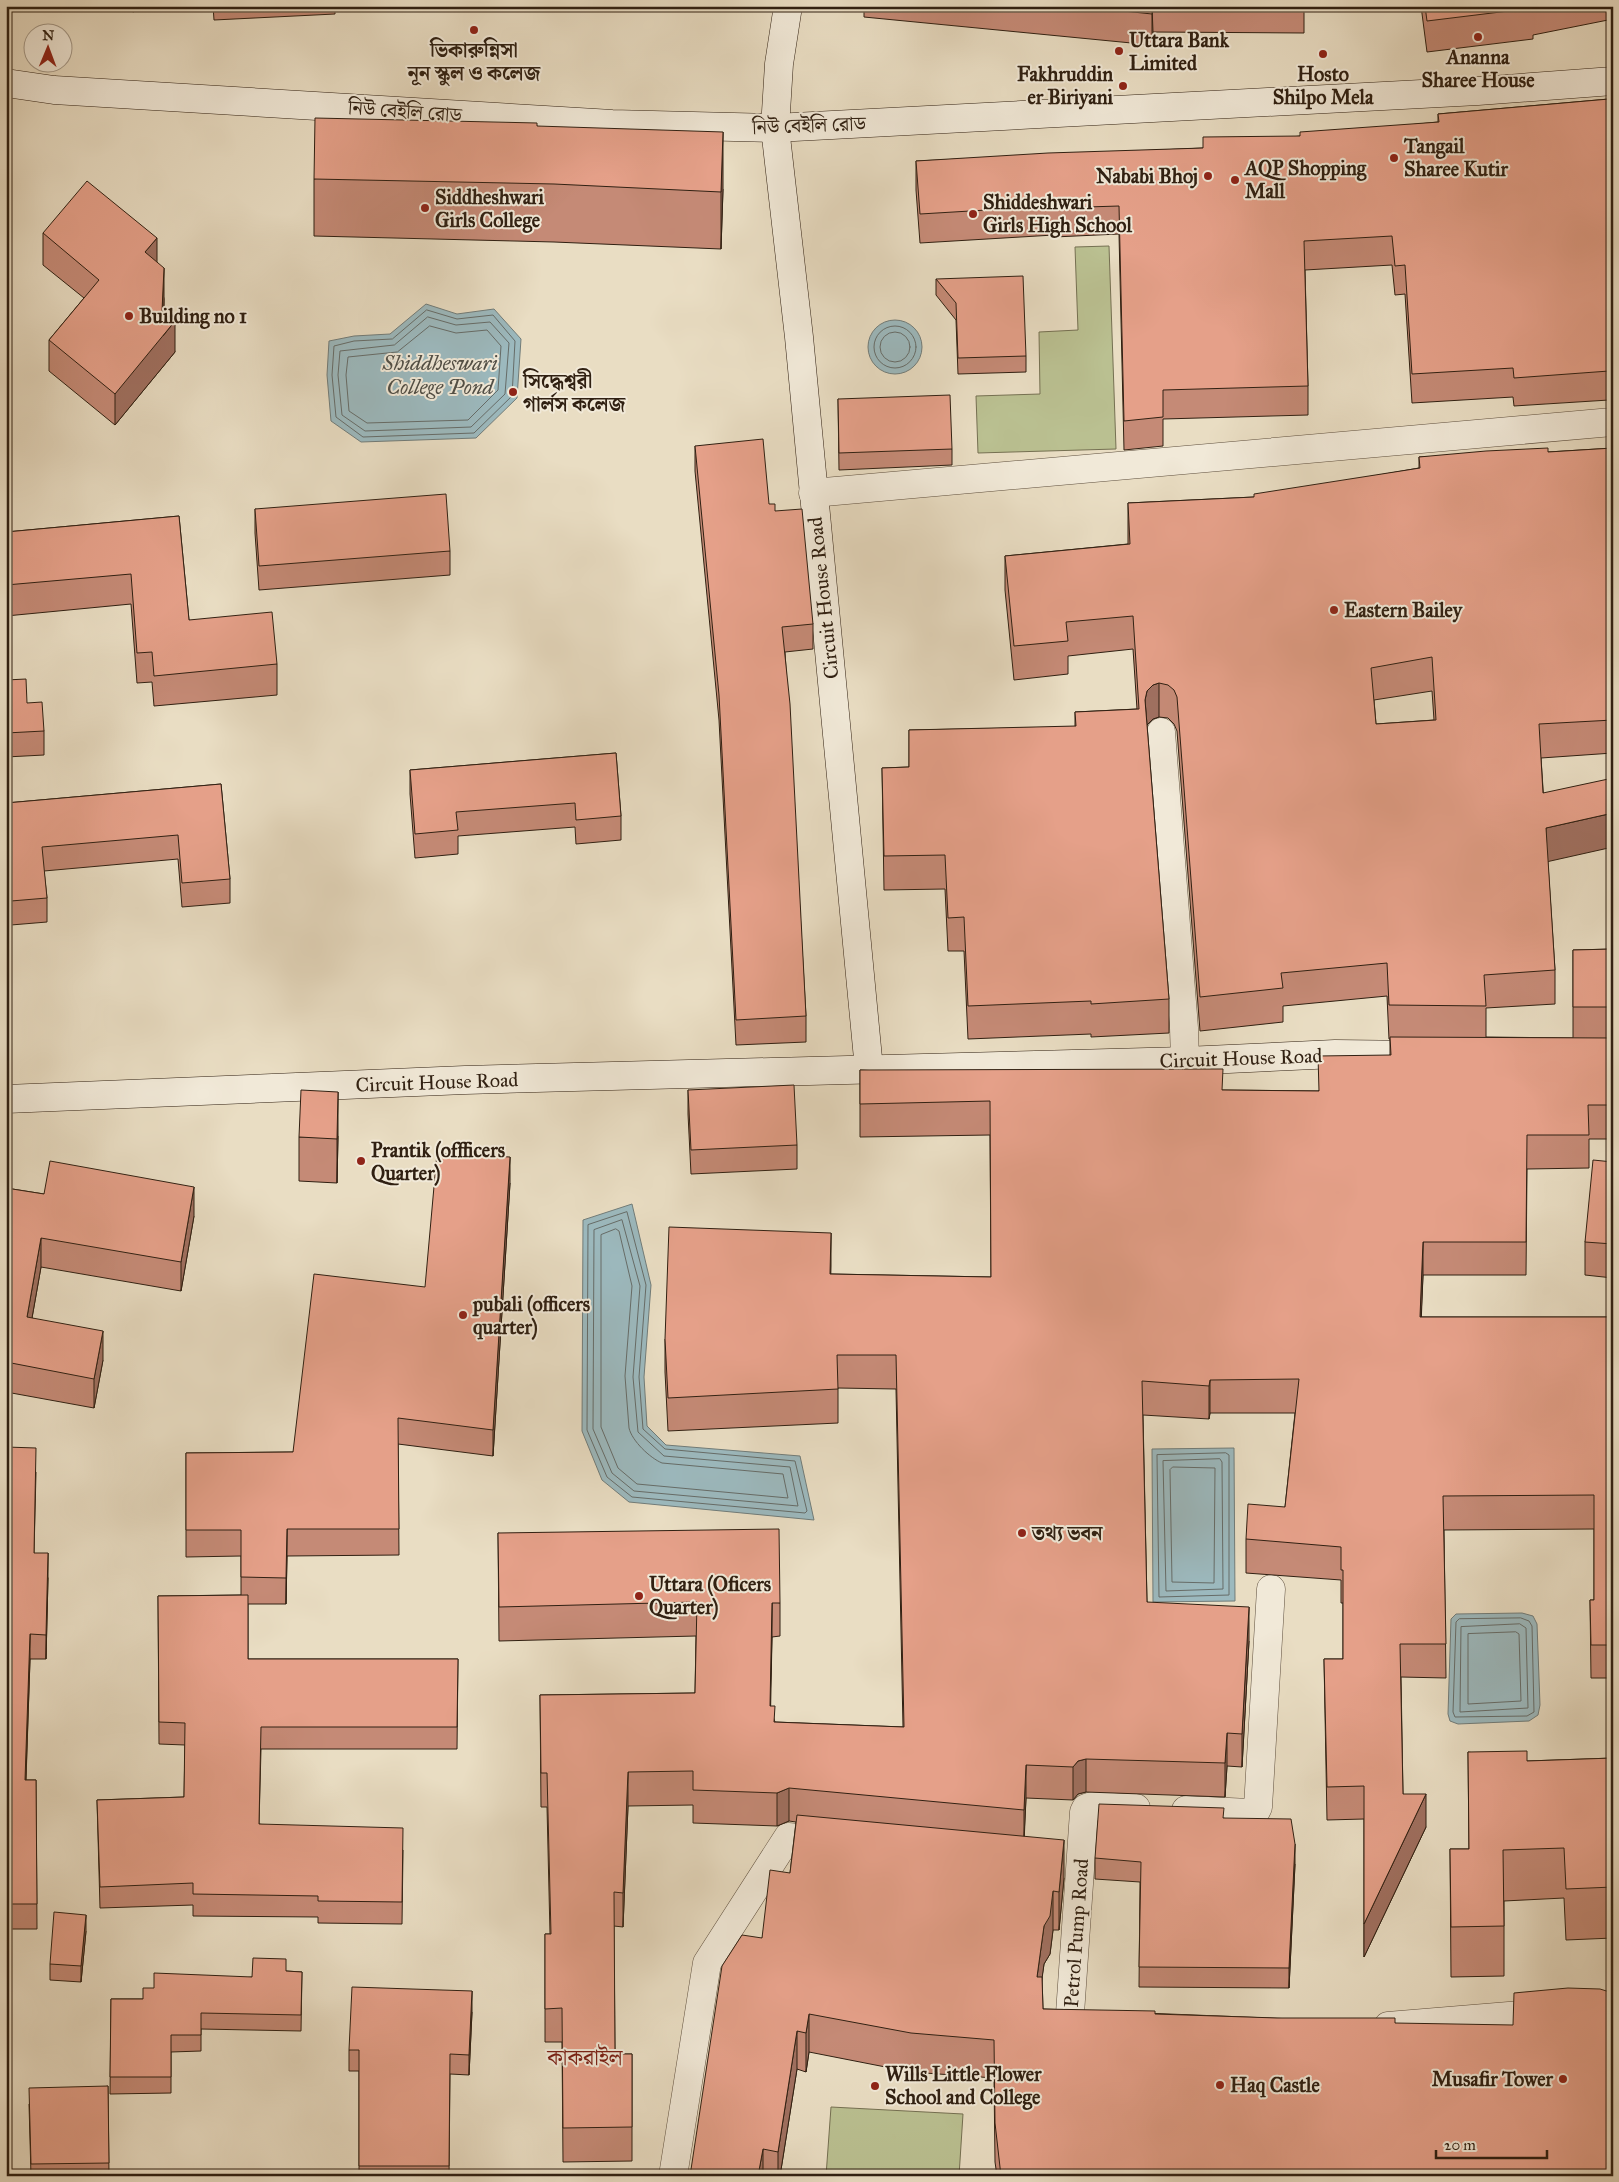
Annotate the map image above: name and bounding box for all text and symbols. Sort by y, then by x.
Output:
north arrow [22,22,72,72]
marker: ভিকারুন্নিসা নূন স্কুল ও কলেজ [468,24,480,36]
text: N [42,27,54,44]
place label: Uttara Bank Limited [1129,28,1230,75]
marker: Ananna Sharee House [1472,31,1484,43]
place label: ভিকারুন্নিসা নূন স্কুল ও কলেজ [407,37,542,87]
marker: Uttara Bank Limited [1113,45,1125,57]
place label: Ananna Sharee House [1422,45,1535,92]
marker: Hosto Shilpo Mela [1317,48,1329,60]
place label: Fakhruddin er Biriyani [1017,62,1113,110]
place label: Hosto Shilpo Mela [1273,62,1374,110]
marker: Fakhruddin er Biriyani [1117,80,1129,92]
street label: নিউ বেইলি রোড [346,94,463,127]
street label: নিউ বেইলি রোড [751,110,867,139]
place label: Tangail Sharee Kutir [1403,134,1508,181]
marker: Tangail Sharee Kutir [1388,152,1400,164]
place label: AQP Shopping Mall [1243,156,1367,203]
place label: Nababi Bhoj [1096,164,1198,189]
marker: Nababi Bhoj [1202,170,1214,182]
marker: AQP Shopping Mall [1229,174,1241,186]
place label: Siddheshwari Girls College [435,185,545,233]
place label: Shiddeshwari Girls High School [983,190,1132,238]
marker: Siddheshwari Girls College [419,202,431,214]
marker: Shiddeshwari Girls High School [967,208,979,220]
place label: Building no 1 [139,304,247,329]
marker: Building no 1 [123,310,135,322]
water label: Shiddheswari College Pond [381,350,498,400]
place label: সিদ্ধেশ্বরী গার্লস কলেজ [522,368,627,416]
marker: সিদ্ধেশ্বরী গার্লস কলেজ [507,386,519,398]
street label: Circuit House Road [803,516,843,680]
place label: Eastern Bailey [1344,598,1464,623]
marker: Eastern Bailey [1328,604,1340,616]
street label: Circuit House Road [1159,1043,1323,1073]
street label: Circuit House Road [355,1067,519,1097]
place label: Prantik (offficers Quarter) [371,1138,506,1186]
marker: Prantik (offficers Quarter) [355,1155,367,1167]
place label: pubali (officers quarter) [472,1292,591,1340]
marker: pubali (officers quarter) [457,1309,469,1321]
place label: তথ্য ভবন [1031,1521,1104,1545]
marker: তথ্য ভবন [1016,1527,1028,1539]
place label: Uttara (Oficers Quarter) [649,1572,772,1620]
marker: Uttara (Oficers Quarter) [633,1590,645,1602]
street label: Petrol Pump Road [1059,1858,1093,2008]
district label: কাকরাইল [546,2044,624,2071]
place label: Wills Little Flower School and College [885,2062,1042,2110]
place label: Musafir Tower [1432,2067,1553,2091]
place label: Haq Castle [1230,2073,1320,2098]
marker: Musafir Tower [1557,2073,1569,2085]
marker: Haq Castle [1214,2079,1226,2091]
marker: Wills Little Flower School and College [869,2080,881,2092]
scale bar [1436,2127,1548,2159]
text: 20 m [1444,2136,1476,2154]

